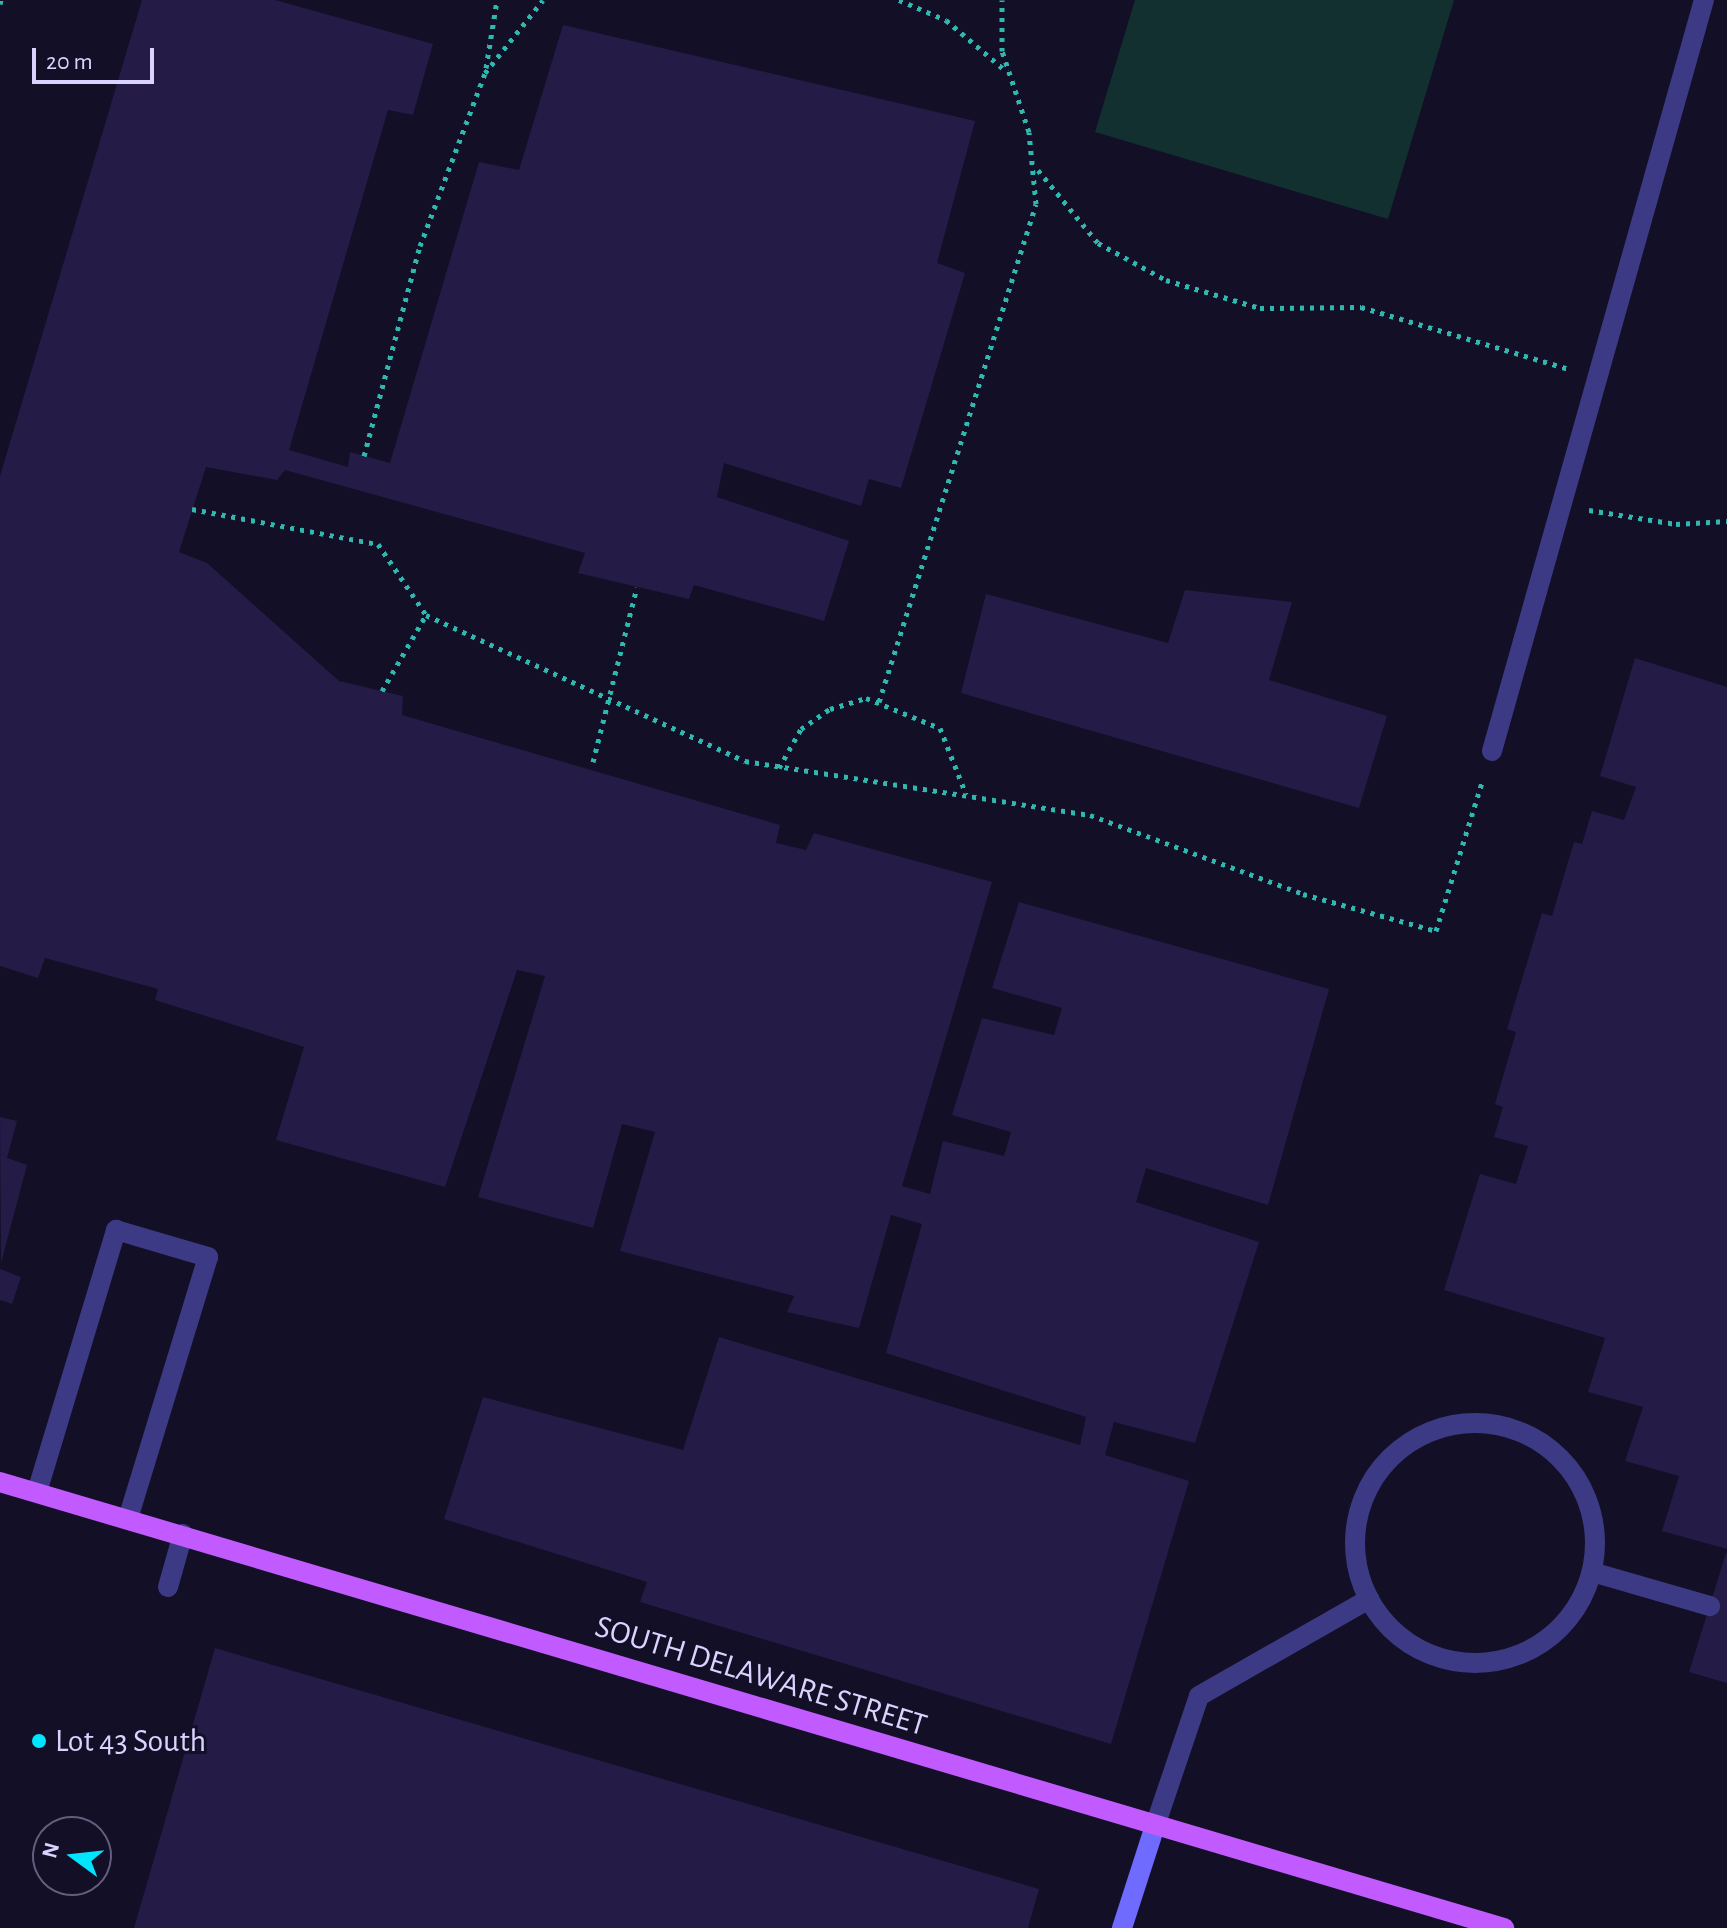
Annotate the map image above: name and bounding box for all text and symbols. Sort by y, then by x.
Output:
scale bar [36,32,158,82]
text: 20 m [46,50,93,74]
street label: SOUTH DELAWARE STREET [590,1607,932,1745]
place label: Lot 43 South [55,1722,206,1760]
marker: Lot 43 South [30,1732,48,1750]
north arrow [32,1816,112,1896]
text: N [38,1840,63,1861]

